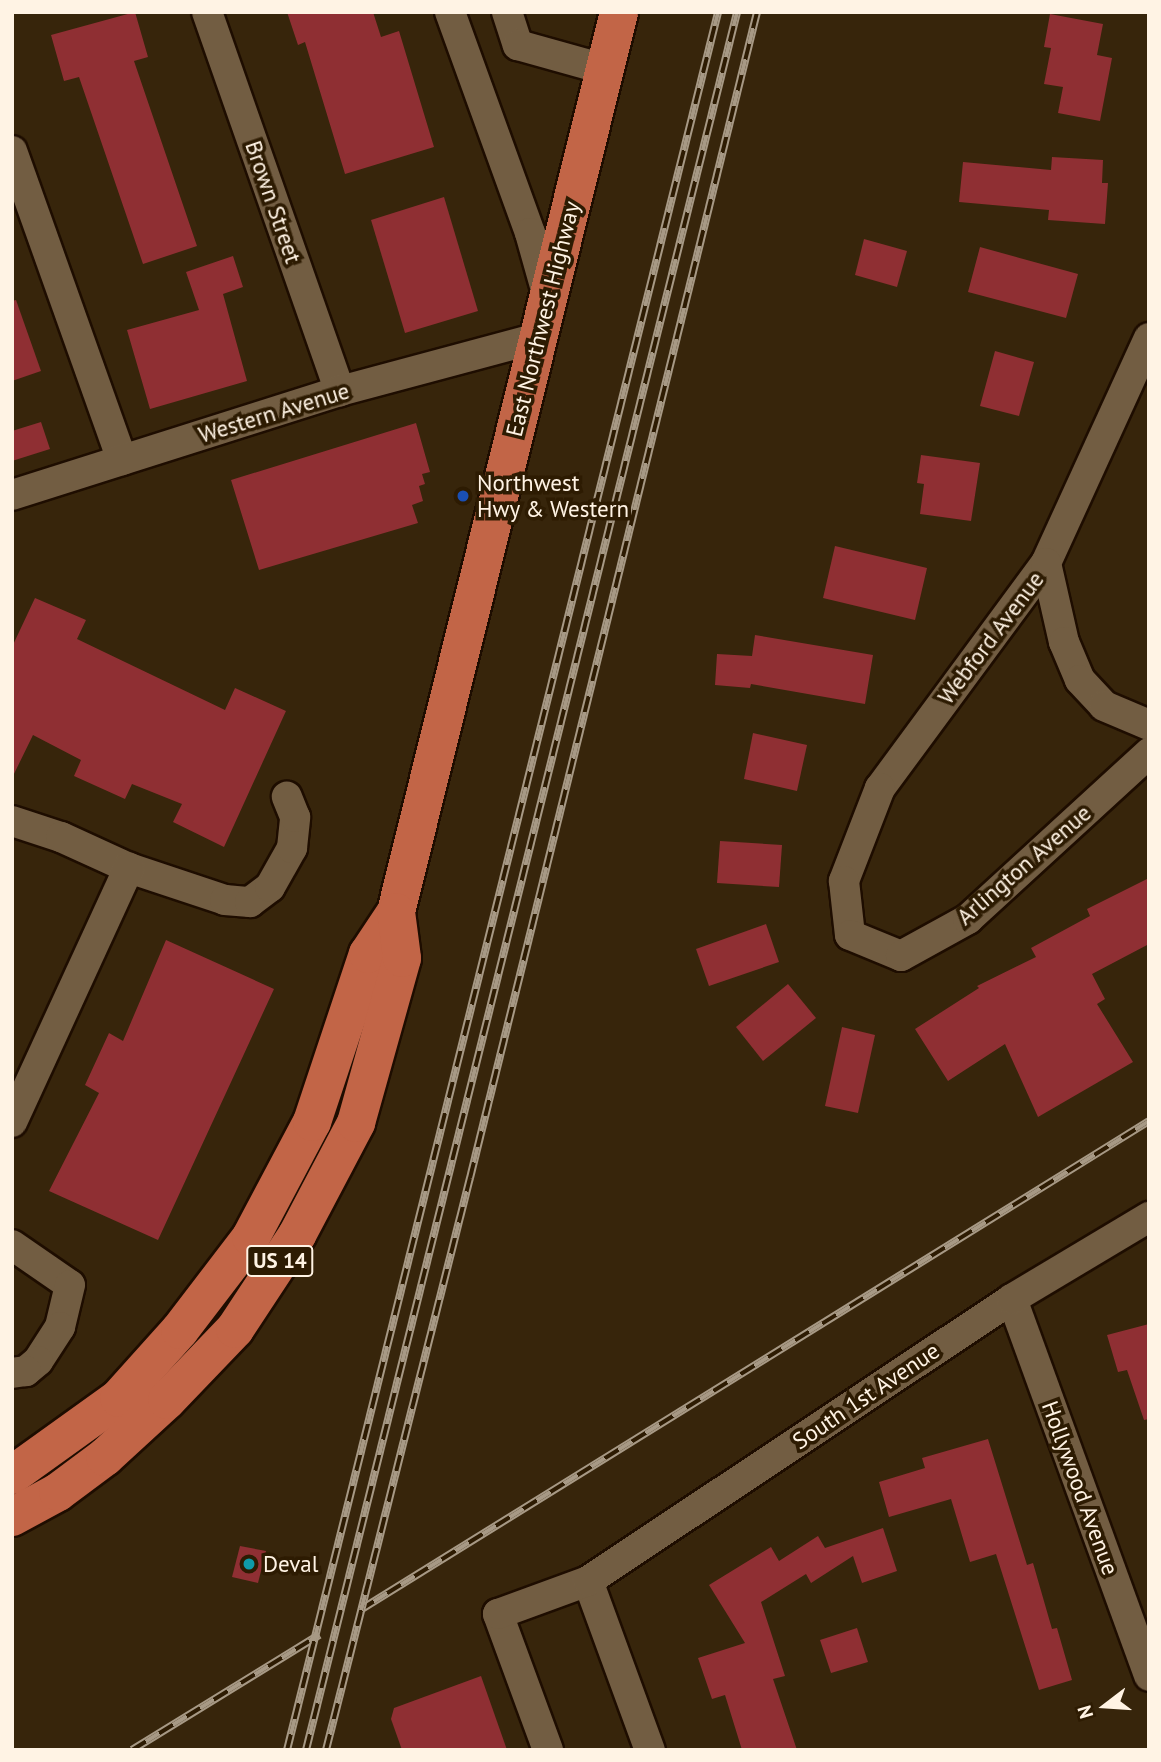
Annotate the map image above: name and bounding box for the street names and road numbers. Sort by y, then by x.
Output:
street label: Brown Street [239,137,307,267]
street label: East Northwest Highway [500,198,586,440]
street label: Western Avenue [195,377,353,449]
street label: Webford Avenue [932,566,1050,710]
street label: Arlington Avenue [951,799,1097,931]
road number: US 14 [245,1244,315,1278]
street label: South 1st Avenue [787,1337,945,1455]
street label: Hollywood Avenue [1036,1397,1124,1579]

